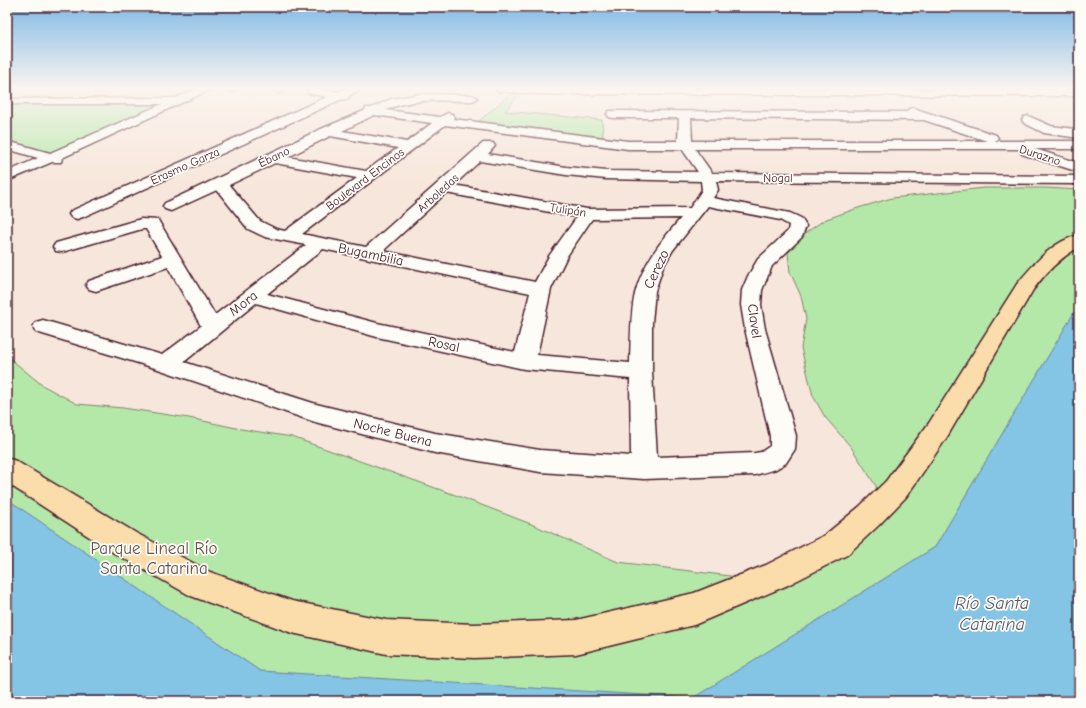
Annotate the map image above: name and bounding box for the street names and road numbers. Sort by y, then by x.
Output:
street label: Durazno [1018,142,1062,168]
street label: Ébano [256,144,292,170]
street label: Erasmo Garza [148,145,222,187]
street label: Boulevard Encinos [323,145,407,213]
street label: Arboledas [414,171,462,215]
street label: Nogal [763,171,793,185]
street label: Tulipán [549,200,587,220]
street label: Bugambilia [337,239,405,270]
street label: Cerezo [640,247,673,291]
street label: Mora [226,287,261,320]
street label: Clavel [744,303,765,339]
street label: Rosal [427,333,461,356]
street label: Noche Buena [352,415,434,450]

